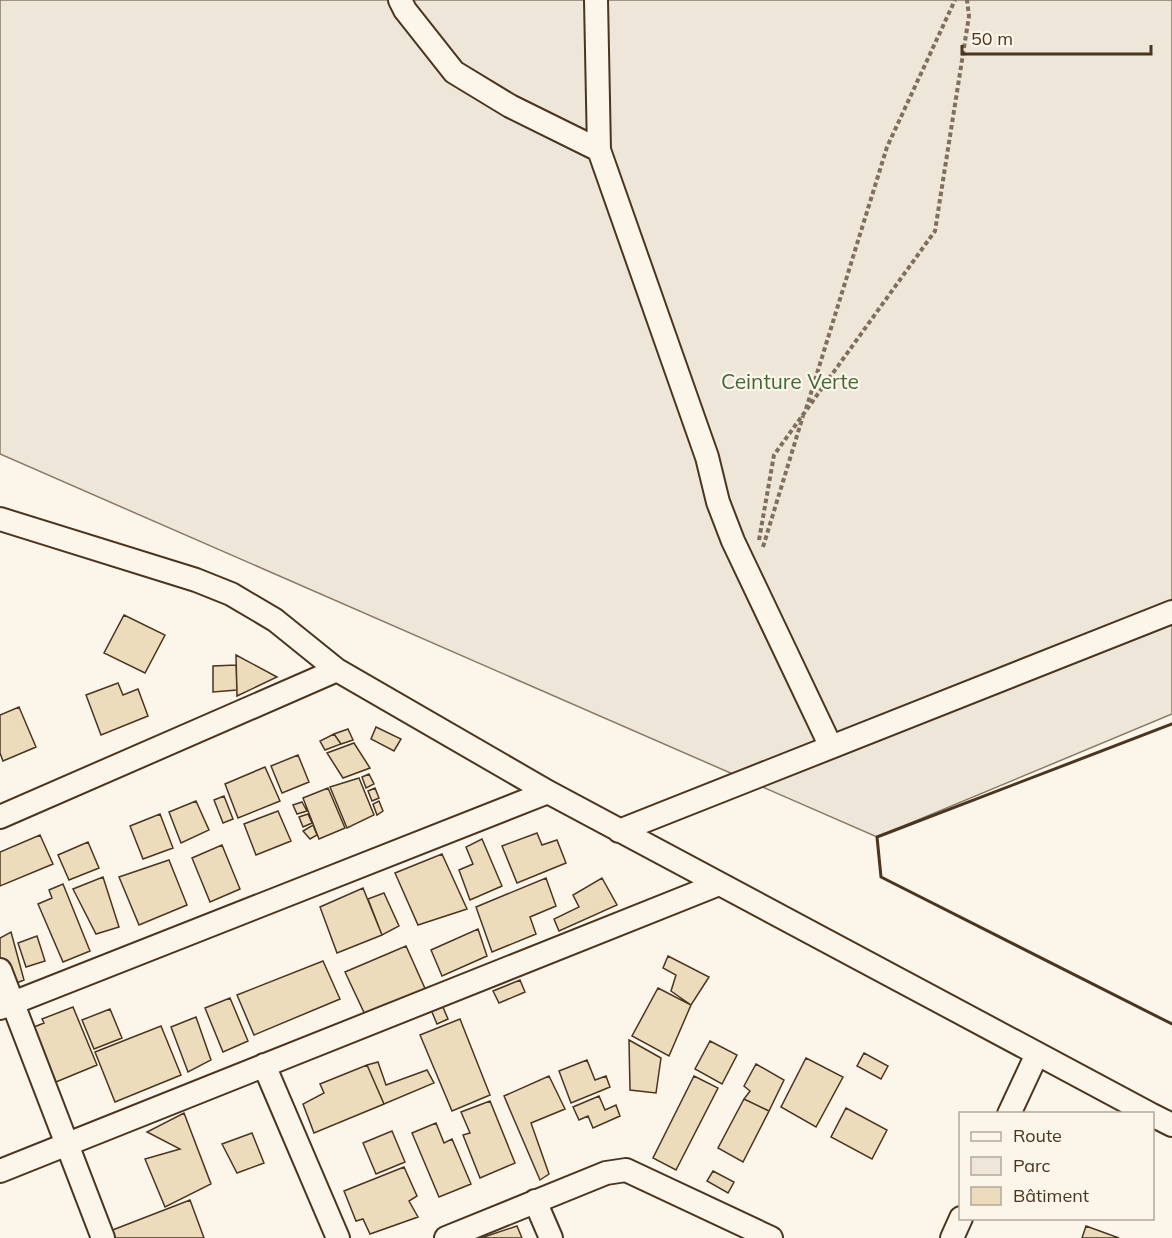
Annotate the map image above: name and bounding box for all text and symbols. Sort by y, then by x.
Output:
scale bar [962,18,1151,56]
text: 50 m [971,27,1013,50]
park label: Ceinture Verte [721,368,859,394]
legend [959,1112,1154,1220]
text: Route [1013,1124,1062,1147]
text: Parc [1013,1154,1051,1177]
text: Bâtiment [1013,1184,1089,1207]

